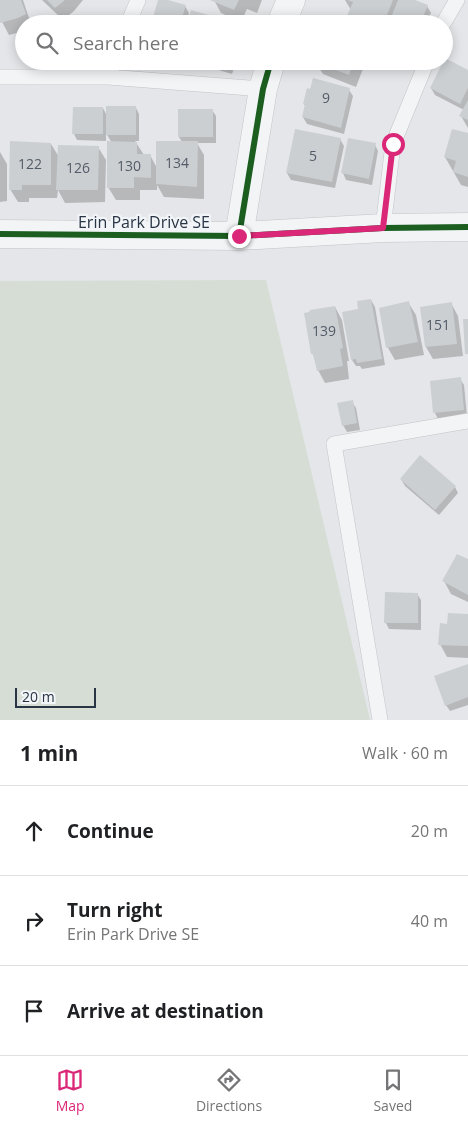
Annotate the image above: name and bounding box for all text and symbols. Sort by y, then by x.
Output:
search box [15,15,453,70]
icon: search [33,29,61,57]
text: Search here [73,30,179,56]
house number: 9 [322,88,330,107]
route start [382,133,405,156]
house number: 5 [309,146,317,165]
house number: 134 [165,153,189,172]
house number: 122 [18,154,42,173]
house number: 130 [117,156,141,175]
house number: 126 [66,158,90,177]
street label: Erin Park Drive SE [78,211,210,233]
route end [228,225,251,248]
house number: 151 [426,315,450,334]
house number: 139 [312,321,336,340]
scale bar [15,685,96,708]
text: 20 m [22,687,55,706]
text: 1 min [20,739,78,767]
text: Walk · 60 m [362,742,448,764]
icon: ahead [20,817,48,845]
text: Continue [67,818,154,844]
text: 20 m [411,820,448,842]
text: Turn right [67,897,162,923]
icon: right [20,907,48,935]
text: 40 m [411,910,448,932]
text: Erin Park Drive SE [67,923,199,945]
icon: arrive [20,997,48,1025]
text: Arrive at destination [67,998,264,1024]
tab: Map [56,1066,85,1115]
tab: Directions [196,1066,262,1115]
tab: Saved [373,1066,412,1115]

